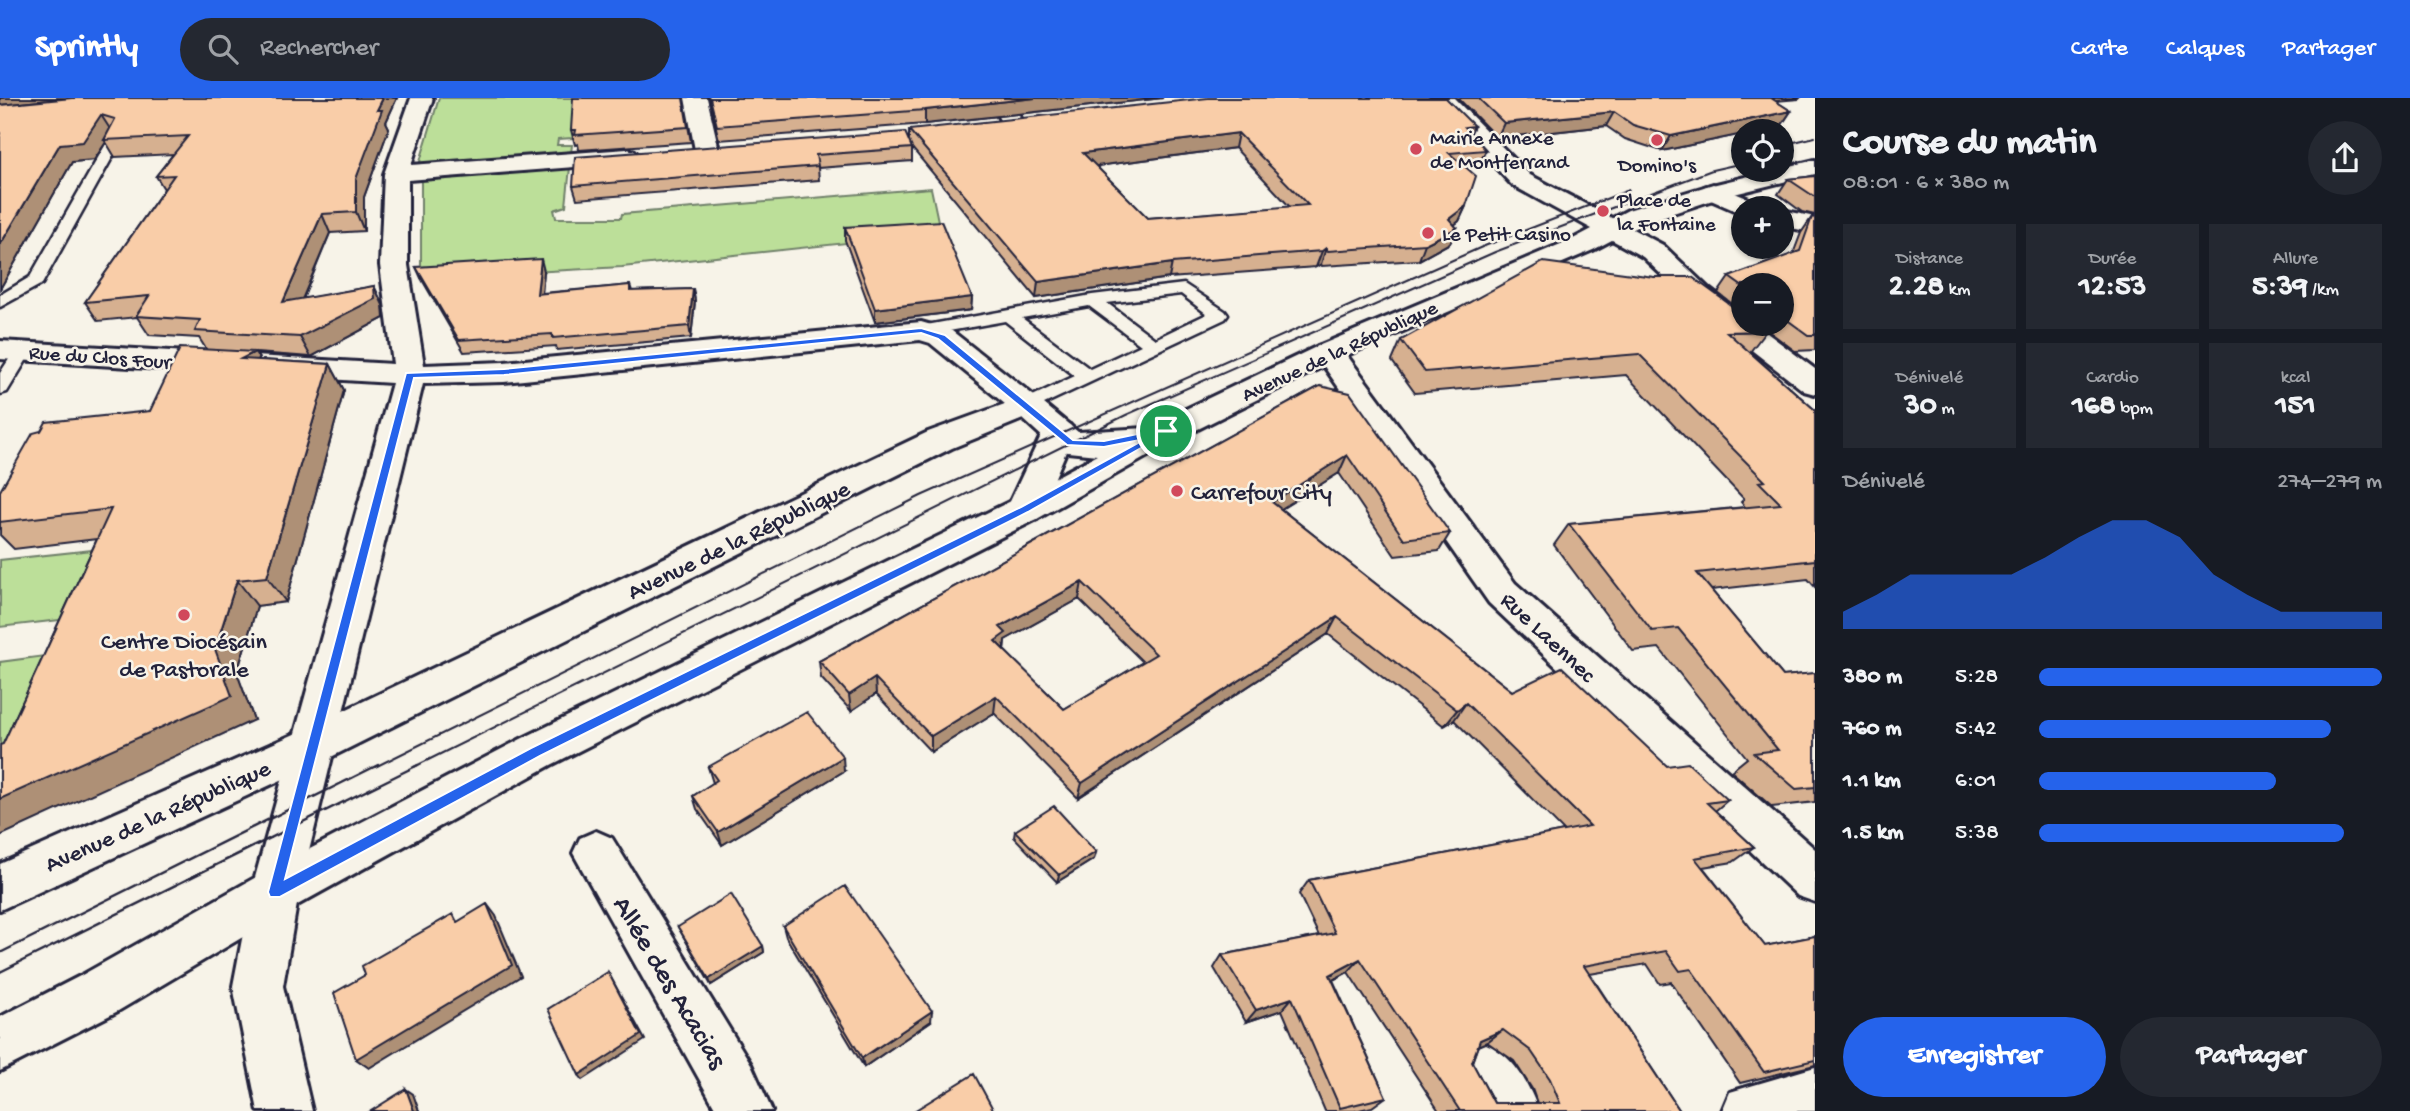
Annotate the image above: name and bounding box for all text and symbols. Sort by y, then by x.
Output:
search box [180,18,670,81]
text: Sprintly [35,30,138,68]
icon: search [204,30,242,68]
text: Rechercher [260,34,378,65]
text: Carte [2071,35,2128,64]
text: Calques [2166,35,2244,64]
text: Partager [2282,35,2375,64]
map controls [1731,119,1794,336]
button: locate [1731,119,1794,182]
button: share [2308,121,2382,195]
text: Course du matin [1843,122,2096,166]
place label: Mairie Annexe de Montferrand [1430,128,1570,177]
marker: Domino's [1649,132,1665,148]
marker: Mairie Annexe de Montferrand [1408,141,1424,157]
place label: Domino's [1616,155,1697,180]
text: 08:01 · 6 × 380 m [1843,170,2009,197]
place label: Place de la Fontaine [1616,190,1717,239]
button: + [1731,196,1794,259]
marker: Place de la Fontaine [1595,203,1611,219]
place label: Le Petit Casino [1442,224,1571,249]
marker: Le Petit Casino [1420,225,1436,241]
text: Distance [1896,248,1963,271]
text: Durée [2089,248,2136,271]
text: Allure [2273,248,2318,271]
text: 2.28 [1889,271,1944,306]
text: 12:53 [2079,271,2146,306]
text: 5:39 [2252,271,2308,306]
button: − [1731,273,1794,336]
text: km [1944,279,1970,302]
text: /km [2308,279,2339,302]
street label: Avenue de la République [1239,296,1443,410]
street label: Rue du Clos Four [28,342,173,377]
text: Dénivelé [1896,367,1963,390]
text: Cardio [2086,367,2139,390]
text: kcal [2281,367,2310,390]
text: 30 [1904,390,1937,425]
text: 168 [2072,390,2116,425]
text: 151 [2275,390,2316,425]
text: m [1937,398,1955,421]
text: bpm [2116,398,2153,421]
pin [1136,401,1196,461]
icon: arrive [1147,412,1185,450]
text: Dénivelé [1843,469,1925,496]
text: 274–279 m [2277,469,2382,496]
street label: Avenue de la République [624,475,856,609]
place label: Carrefour City [1191,480,1332,509]
marker: Carrefour City [1169,483,1185,499]
street label: Rue Laennec [1493,587,1601,691]
marker: Centre Diocésain de Pastorale [176,607,192,623]
place label: Centre Diocésain de Pastorale [101,629,267,686]
text: 380 m [1843,664,1902,691]
text: 5:28 [1955,664,1998,691]
text: 760 m [1843,716,1901,743]
text: 5:42 [1955,716,1996,743]
street label: Avenue de la République [41,755,276,881]
text: 1.1 km [1843,768,1901,795]
text: 6:01 [1955,768,1996,795]
text: 1.5 km [1843,820,1904,847]
text: 5:38 [1955,820,1999,847]
street label: Allée des Acacias [604,891,733,1076]
button: Enregistrer [1843,1017,2106,1097]
button: Partager [2120,1017,2382,1097]

